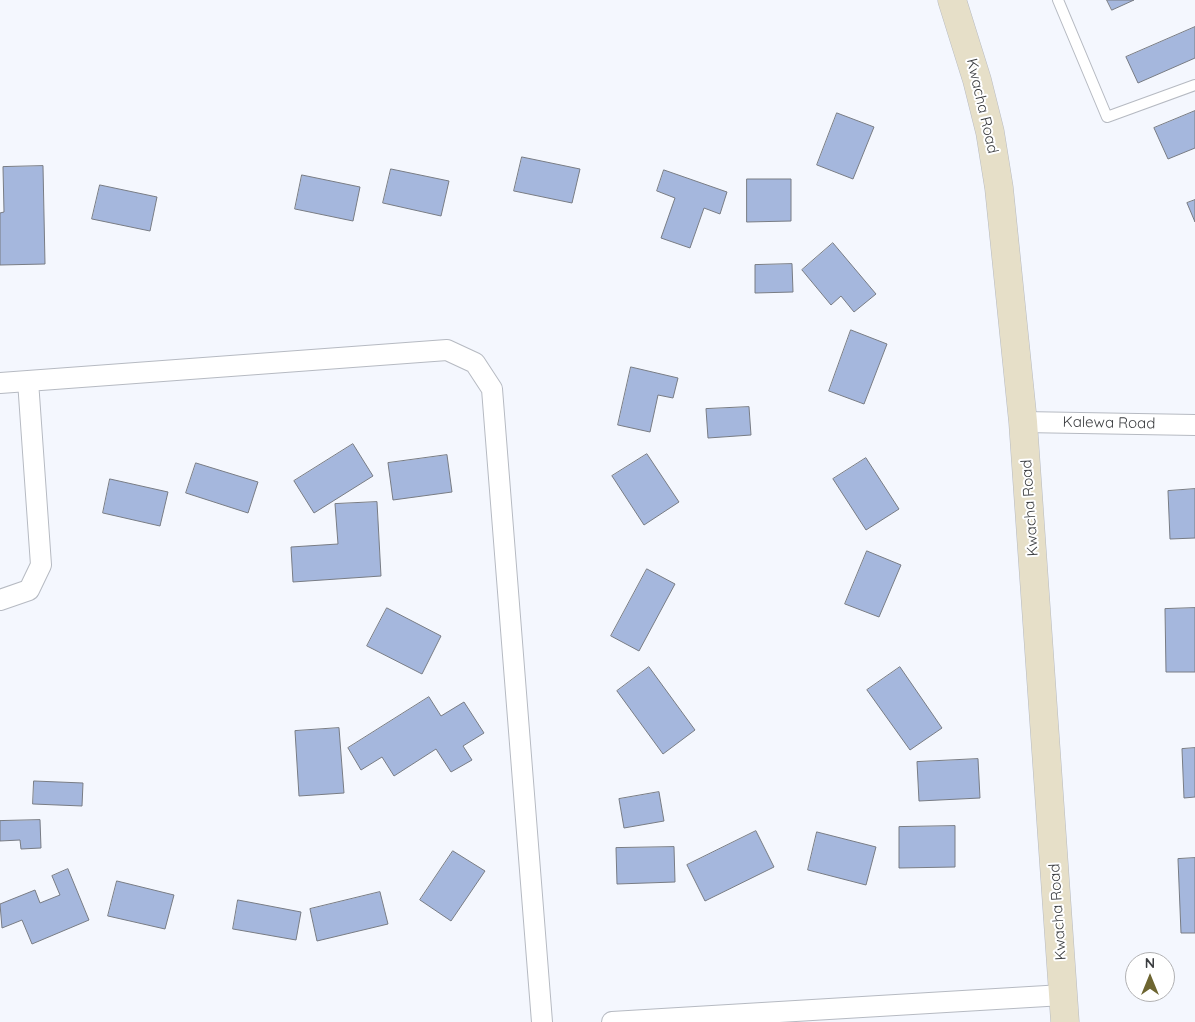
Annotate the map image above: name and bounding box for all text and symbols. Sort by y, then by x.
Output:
street label: Kwacha Road [962,57,1002,155]
street label: Kalewa Road [1062,413,1156,433]
street label: Kwacha Road [1018,459,1042,557]
street label: Kwacha Road [1046,863,1070,961]
north arrow [1125,952,1175,1002]
text: N [1145,954,1155,972]

